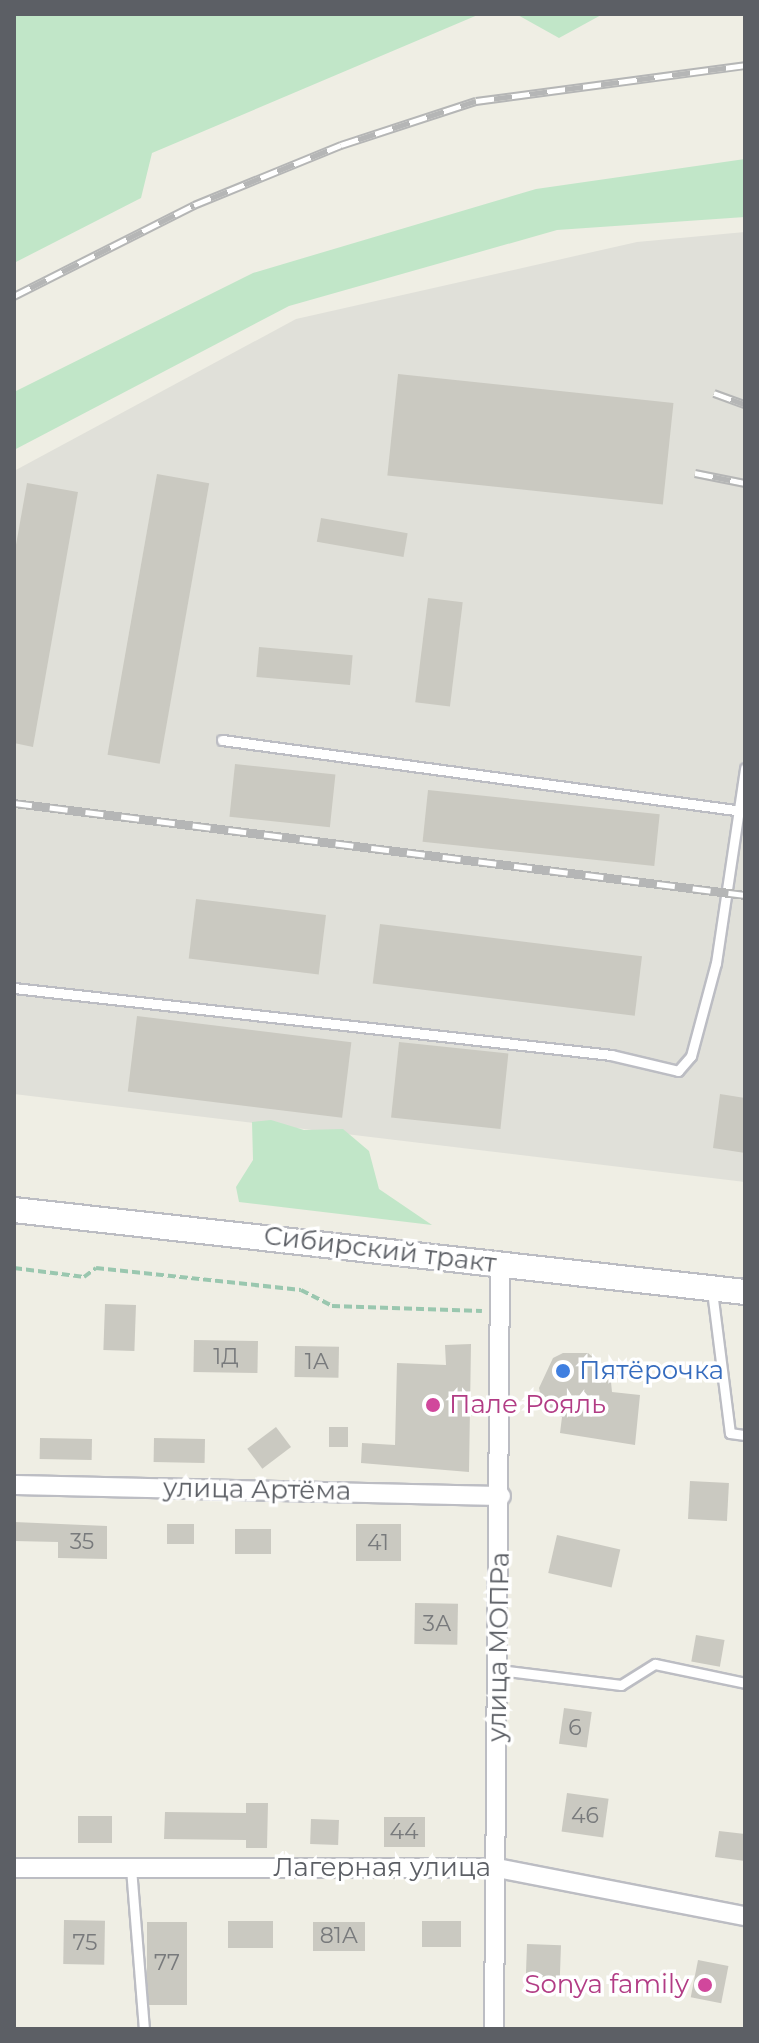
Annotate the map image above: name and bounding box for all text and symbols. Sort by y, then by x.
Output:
street label: Сибирский тракт [262,1220,498,1280]
house number: 1Д [213,1344,239,1370]
house number: 1А [305,1349,329,1375]
place label: Пятёрочка [579,1355,724,1387]
marker: Пятёрочка [554,1362,572,1380]
place label: Пале Рояль [449,1389,606,1421]
marker: Пале Рояль [424,1396,442,1414]
street label: улица Артёма [163,1473,351,1507]
house number: 35 [70,1529,94,1555]
house number: 41 [367,1530,389,1556]
street label: улица МОПРа [482,1552,516,1742]
house number: 3А [423,1611,451,1637]
house number: 6 [568,1715,582,1741]
house number: 46 [571,1803,599,1829]
house number: 44 [389,1819,419,1845]
street label: Лагерная улица [273,1852,491,1884]
house number: 81А [320,1923,358,1949]
house number: 75 [73,1930,97,1956]
house number: 77 [154,1950,180,1976]
place label: Sonya family [524,1969,689,2001]
marker: Sonya family [696,1976,714,1994]

